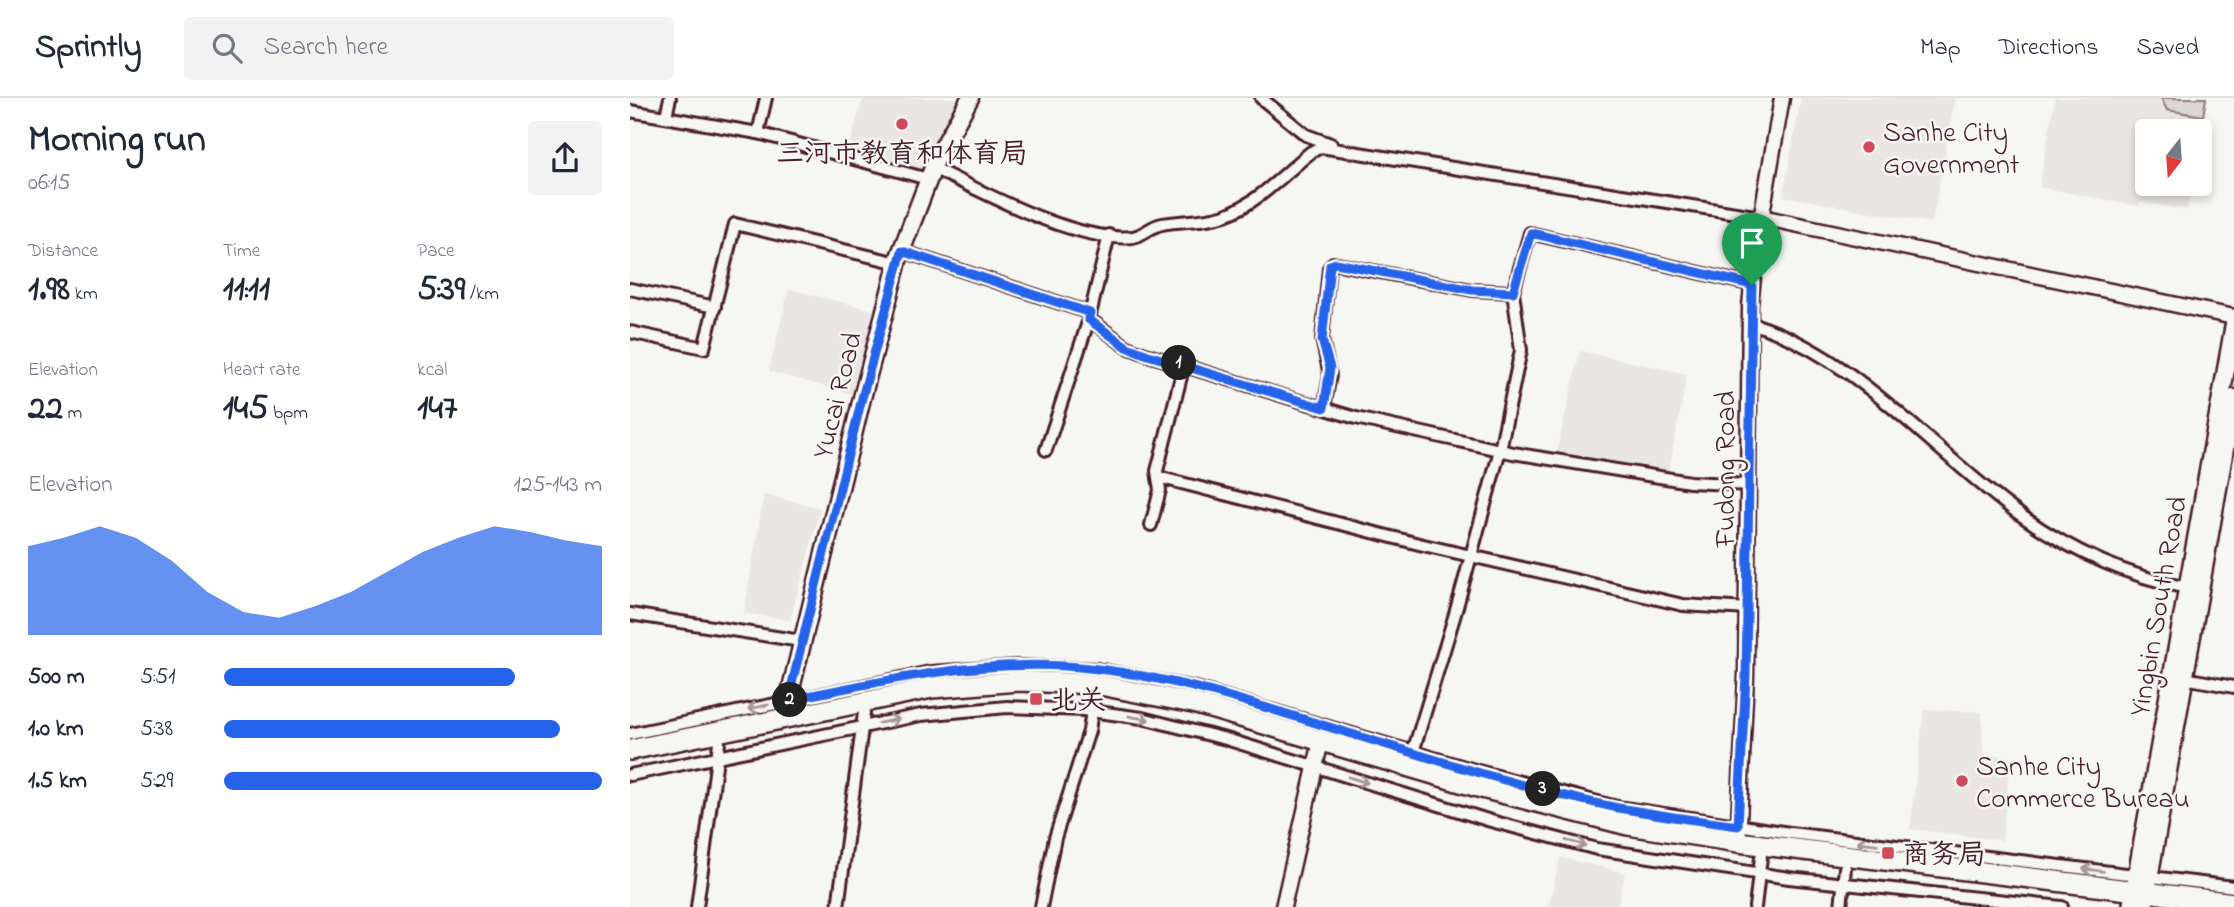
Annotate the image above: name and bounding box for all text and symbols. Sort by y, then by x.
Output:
search box [184,17,674,80]
text: Sprintly [35,24,142,72]
icon: search [208,29,246,67]
text: Search here [264,29,388,67]
text: Map [1920,31,1961,66]
text: Directions [1999,31,2098,66]
text: Saved [2136,31,2199,66]
text: Morning run [28,113,206,169]
place label: Sanhe City Government [1883,114,2019,187]
marker: 三河市教育和体育局 [894,116,910,132]
north arrow [2135,119,2212,196]
map controls [2135,119,2212,196]
button: share [528,121,602,195]
place label: 三河市教育和体育局 [776,135,1028,176]
marker: Sanhe City Government [1861,139,1877,155]
text: 06:15 [28,167,70,200]
pin [1722,213,1782,285]
icon: arrive [1733,224,1771,262]
text: Distance [28,238,98,265]
text: Time [223,238,260,265]
text: Pace [417,238,454,265]
text: 1.98 [28,265,70,316]
text: 11:11 [223,265,270,316]
text: 5:39 [417,265,465,316]
text: km [70,281,98,308]
text: /km [465,281,499,308]
street label: Yucai Road [804,328,875,464]
pin: 1 [1162,345,1196,380]
text: 1 [1175,349,1182,376]
text: Elevation [28,357,98,384]
text: Heart rate [223,357,301,384]
text: kcal [417,357,448,384]
text: 22 [28,384,63,435]
text: 145 [223,384,268,435]
text: 147 [417,384,457,435]
street label: Fudong Road [1707,390,1748,548]
text: m [63,400,82,427]
text: bpm [268,400,308,427]
text: Elevation [28,469,113,502]
text: 125–143 m [514,469,602,502]
street label: Yingbin South Road [2121,493,2200,720]
text: 500 m [28,661,85,694]
text: 5:51 [140,661,176,694]
pin: 2 [772,682,808,718]
place label: 北关 [1050,682,1106,723]
text: 2 [785,686,794,713]
marker: 北关 [1028,691,1044,707]
one-way arrow [747,700,770,714]
one-way arrow [1127,712,1150,725]
text: 1.0 km [28,713,84,746]
text: 5:38 [140,713,173,746]
one-way arrow [877,714,900,728]
place label: Sanhe City Commerce Bureau [1976,748,2190,821]
text: 1.5 km [28,765,87,798]
text: 5:29 [140,765,173,798]
pin: 3 [1525,772,1560,806]
marker: Sanhe City Commerce Bureau [1954,773,1970,789]
one-way arrow [1347,774,1369,787]
text: 3 [1539,775,1546,802]
one-way arrow [1857,836,1879,849]
place label: 商务局 [1902,836,1986,877]
one-way arrow [1564,837,1587,850]
marker: 商务局 [1880,845,1896,861]
one-way arrow [2082,864,2105,877]

